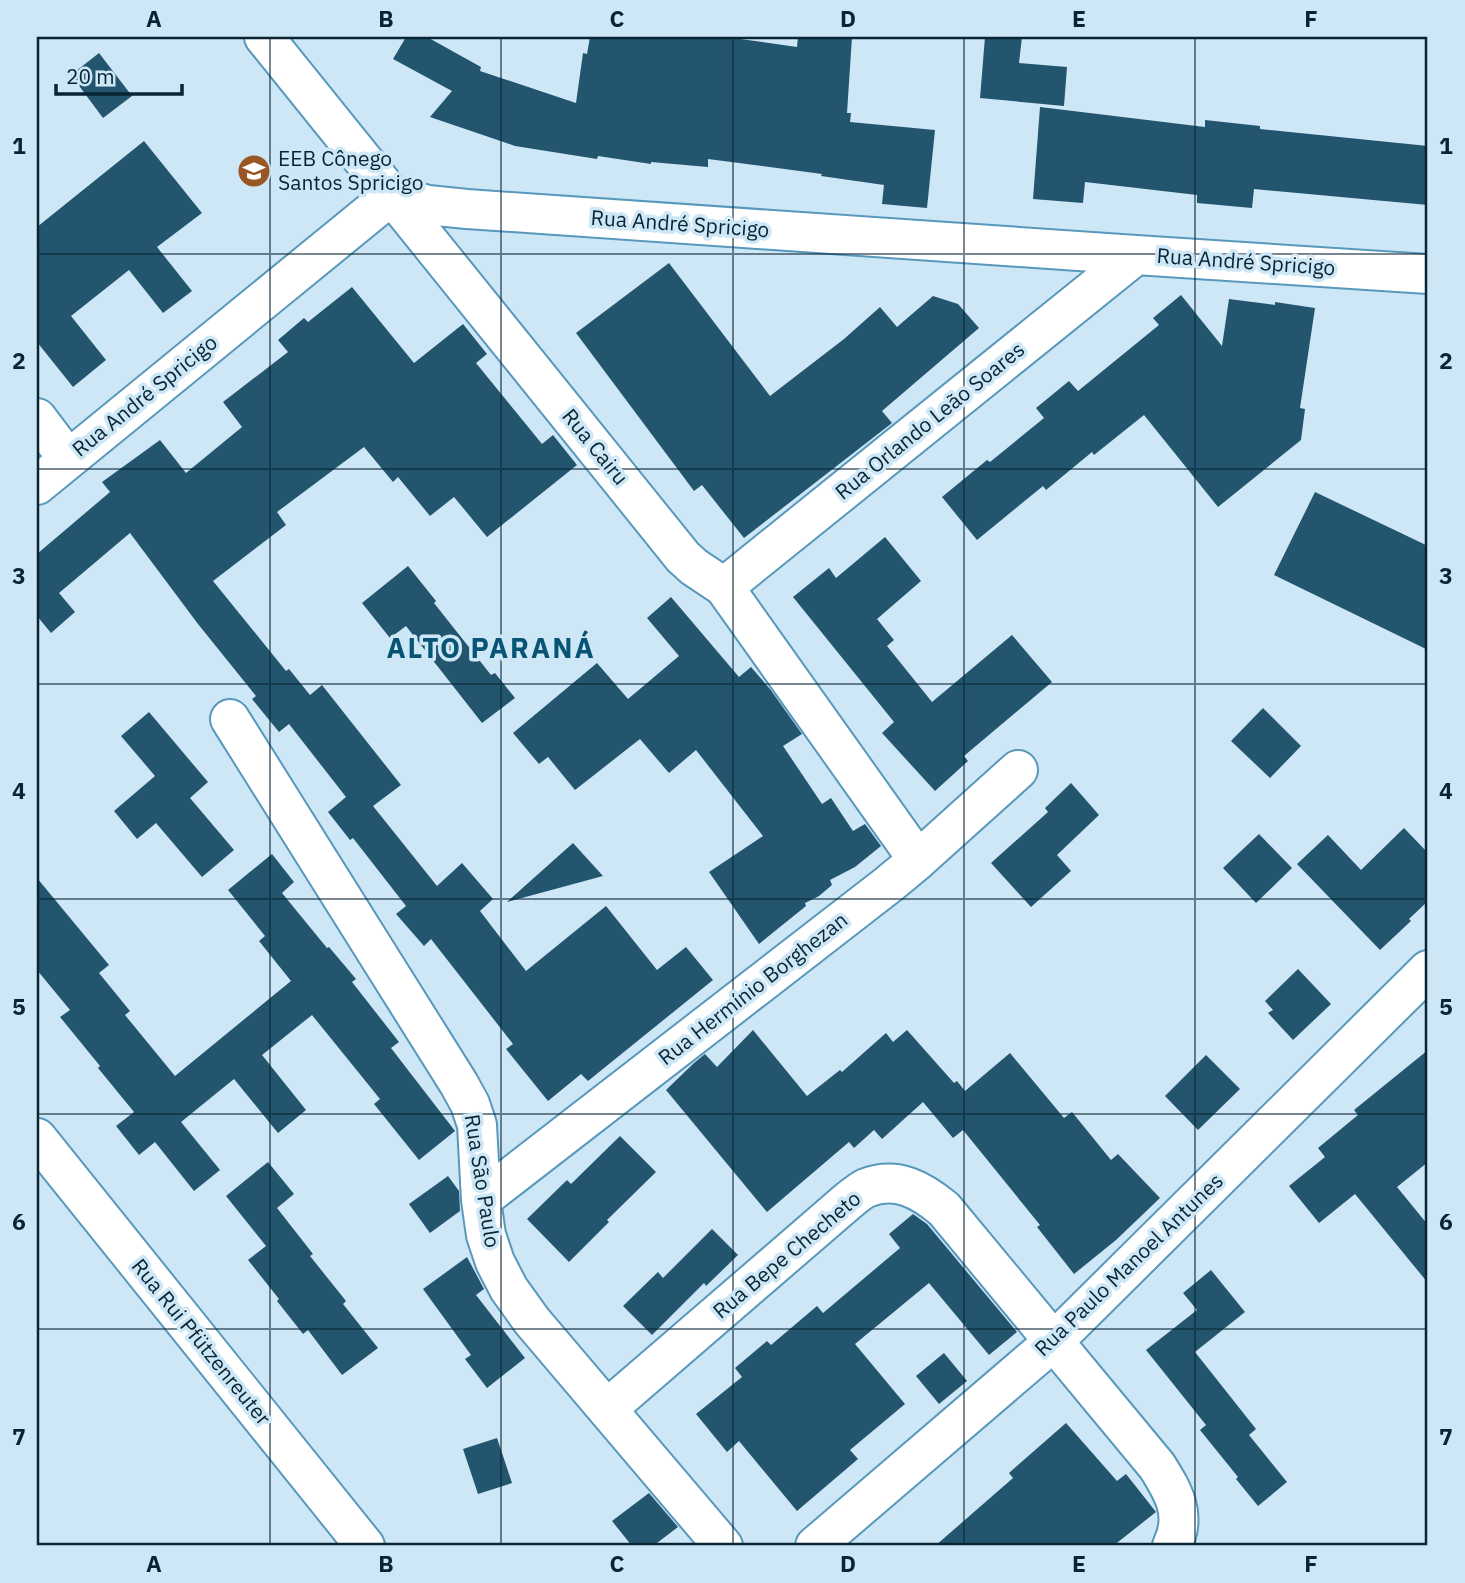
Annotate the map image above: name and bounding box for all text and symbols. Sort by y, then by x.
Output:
text: A [146,3,162,33]
text: B [378,3,394,33]
text: C [610,3,625,33]
text: D [840,3,856,33]
text: E [1072,3,1086,33]
text: F [1304,3,1318,33]
scale bar [56,52,182,96]
text: 20 m [66,62,115,90]
text: 1 [12,130,26,160]
text: 1 [1439,130,1453,160]
place label: EEB Cônego Santos Spricigo [278,144,423,196]
school or university icon: EEB Cônego Santos Spricigo [235,152,273,190]
street label: Rua André Spricigo [590,203,770,243]
street label: Rua André Spricigo [1156,241,1336,281]
street label: Rua André Spricigo [66,328,223,462]
street label: Rua Orlando Leão Soares [829,335,1030,505]
text: 2 [12,345,26,375]
text: 2 [1439,345,1453,375]
street label: Rua Cairu [556,402,635,490]
text: 3 [12,560,26,590]
text: 3 [1439,560,1453,590]
district label: ALTO PARANÁ [386,629,596,666]
text: 4 [12,775,26,805]
text: 4 [1439,775,1453,805]
street label: Rua Hermínio Borghezan [652,905,853,1071]
text: 5 [12,991,26,1021]
text: 5 [1439,991,1453,1021]
street label: Rua São Paulo [459,1112,507,1250]
street label: Rua Paulo Manoel Antunes [1028,1167,1229,1362]
street label: Rua Bepe Checheto [706,1184,866,1324]
text: 6 [12,1206,26,1236]
text: 6 [1439,1206,1453,1236]
street label: Rua Rui Pfützenreuter [126,1252,278,1431]
text: 7 [12,1421,26,1451]
text: 7 [1439,1421,1453,1451]
text: A [146,1548,162,1578]
text: B [378,1548,394,1578]
text: C [610,1548,625,1578]
text: D [840,1548,856,1578]
text: E [1072,1548,1086,1578]
text: F [1304,1548,1318,1578]

